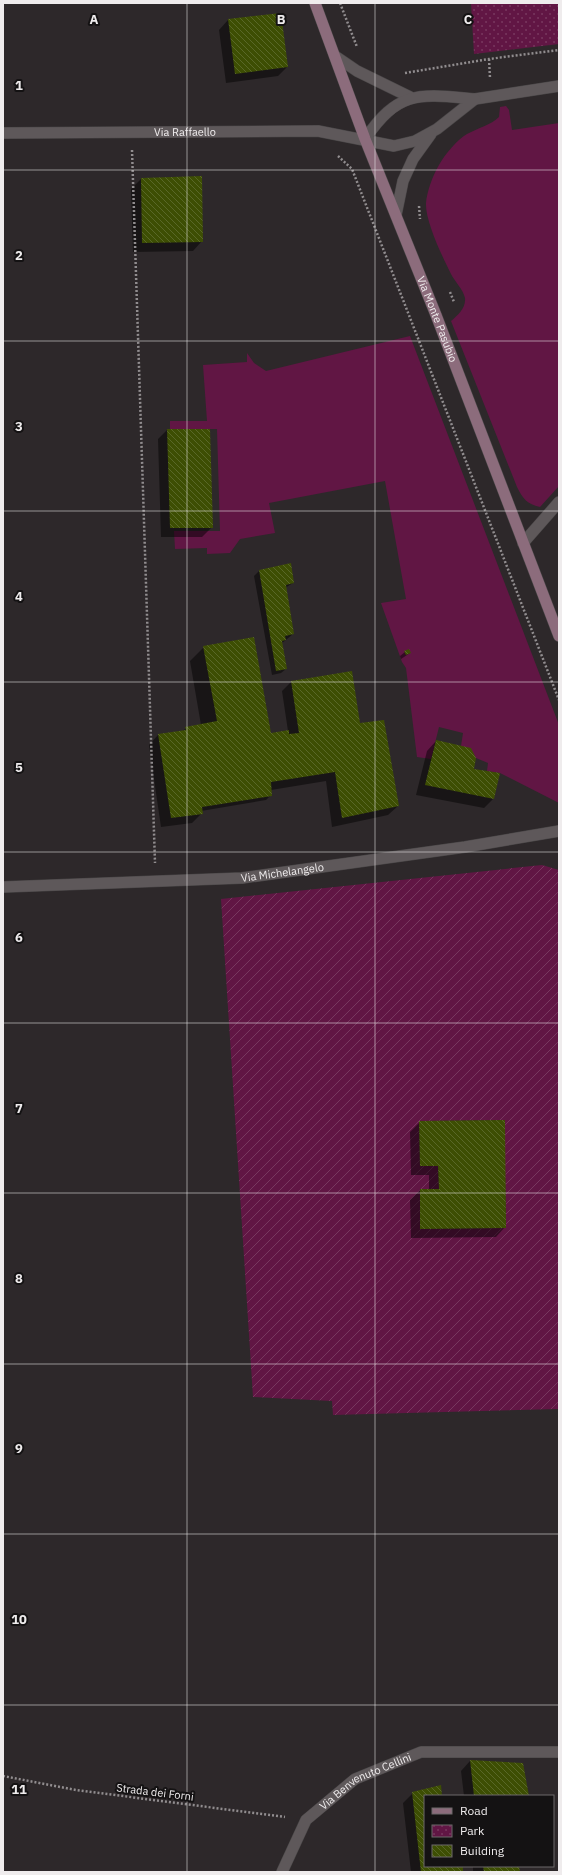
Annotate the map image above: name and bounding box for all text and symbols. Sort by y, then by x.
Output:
text: A [90,11,99,28]
text: B [277,11,286,28]
text: C [464,11,473,28]
text: 1 [15,77,23,94]
street label: Via Raffaello [154,125,216,139]
text: 2 [15,247,23,264]
street label: Via Monte Pasubio [414,274,460,364]
text: 3 [15,418,23,435]
text: 4 [15,588,23,605]
text: 5 [15,759,23,776]
street label: Via Michelangelo [240,860,325,885]
text: 6 [15,929,23,946]
text: 7 [15,1100,23,1117]
text: 8 [15,1270,23,1287]
text: 9 [15,1440,23,1457]
text: 10 [11,1611,27,1628]
street label: Via Benvenuto Cellini [316,1750,413,1813]
street label: Strada dei Forni [116,1780,194,1804]
text: 11 [11,1781,27,1798]
legend [424,1795,554,1867]
text: Road [460,1803,488,1818]
text: Park [460,1823,485,1838]
text: Building [460,1843,505,1858]

